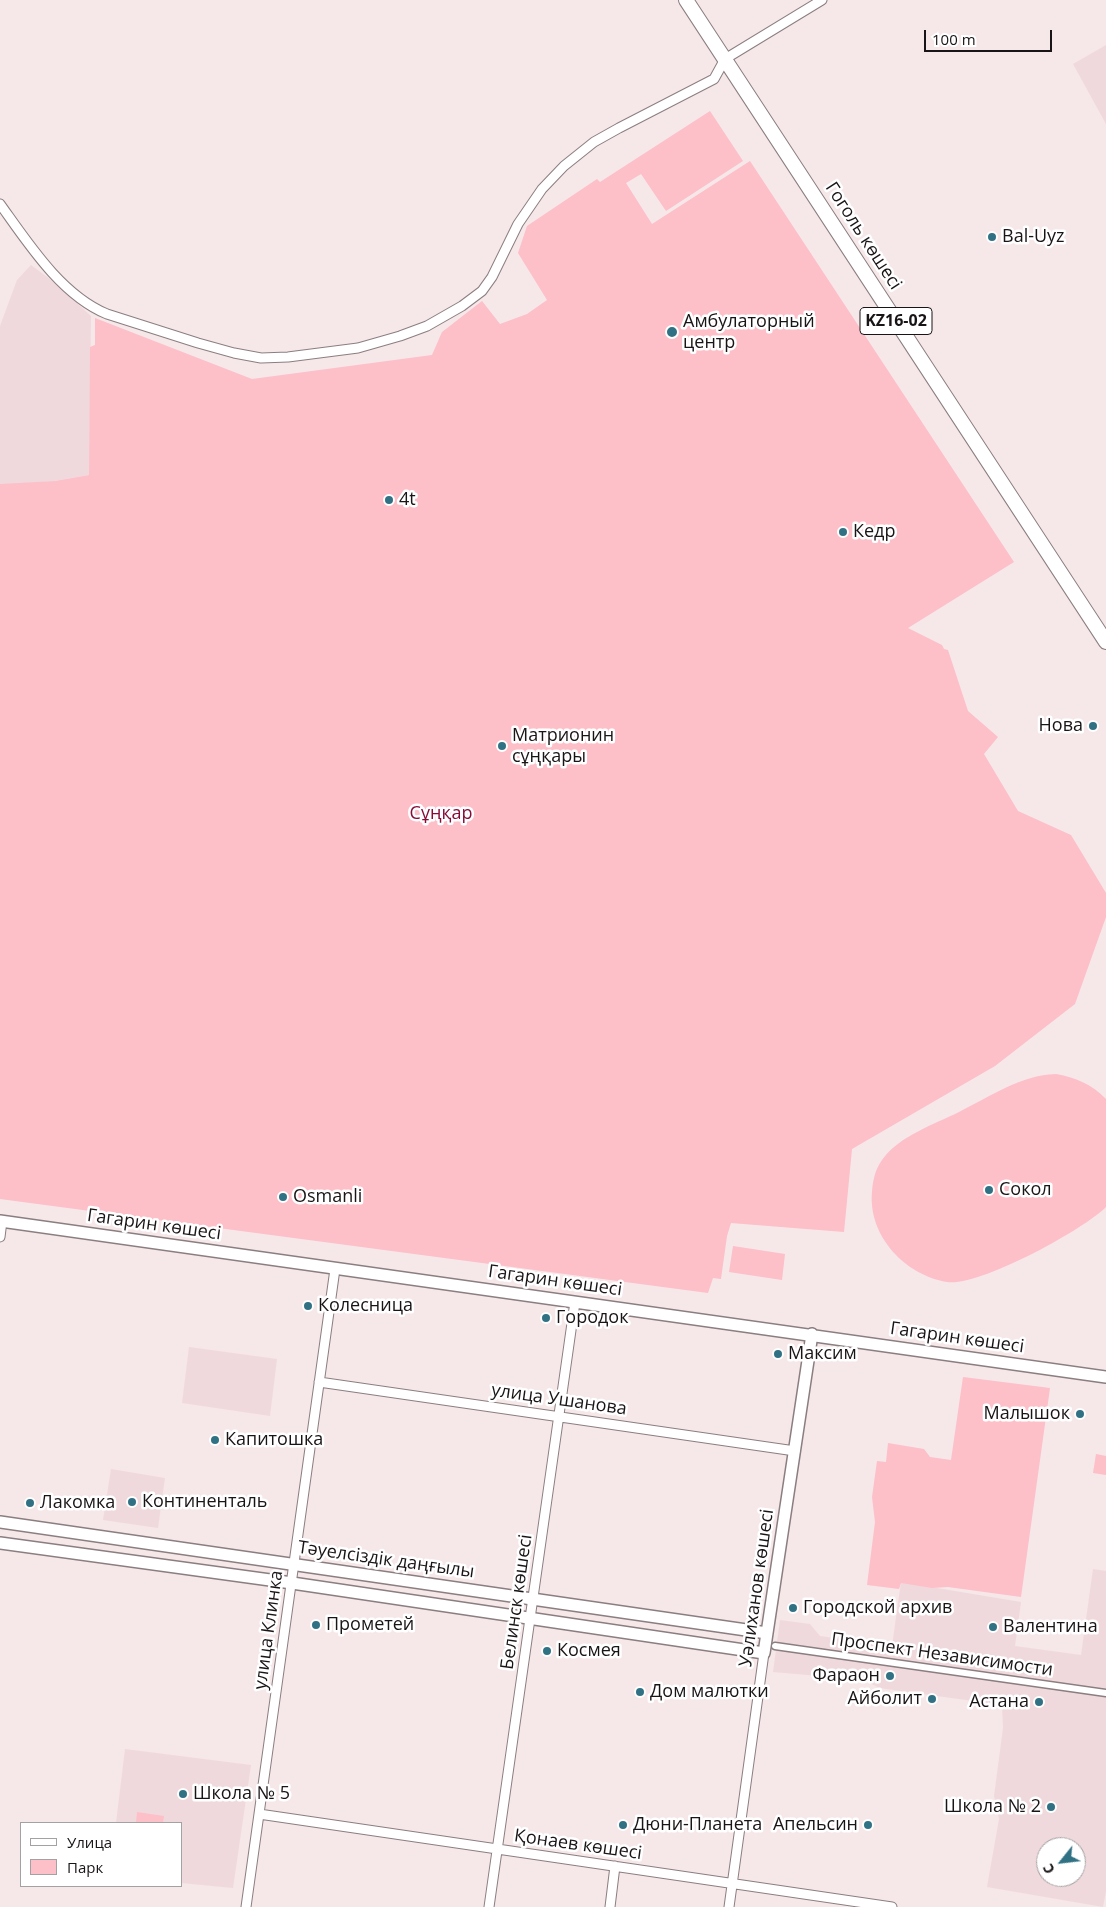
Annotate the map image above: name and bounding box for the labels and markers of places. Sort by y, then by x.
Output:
place label: Bal-Uyz [1002,226,1065,248]
marker: Bal-Uyz [986,231,998,243]
place label: Амбулаторный центр [683,311,815,354]
marker: Амбулаторный центр [665,325,679,339]
place label: 4t [399,489,416,511]
marker: 4t [383,494,395,506]
place label: Кедр [853,521,895,543]
marker: Кедр [837,526,849,538]
place label: Нова [1039,715,1083,737]
marker: Нова [1087,720,1099,732]
place label: Матрионин сұңқары [512,725,614,768]
marker: Матрионин сұңқары [496,740,508,752]
place label: Сокол [999,1179,1052,1201]
marker: Сокол [983,1184,995,1196]
place label: Osmanli [293,1186,362,1208]
marker: Osmanli [277,1191,289,1203]
place label: Колесница [318,1295,413,1317]
marker: Колесница [302,1300,314,1312]
place label: Городок [556,1307,629,1329]
marker: Городок [540,1312,552,1324]
place label: Максим [788,1343,857,1365]
marker: Максим [772,1348,784,1360]
place label: Малышок [984,1403,1070,1425]
marker: Малышок [1074,1408,1086,1420]
place label: Капитошка [225,1429,323,1451]
marker: Капитошка [209,1434,221,1446]
place label: Континенталь [142,1491,267,1513]
place label: Лакомка [40,1492,115,1514]
marker: Континенталь [126,1496,138,1508]
marker: Лакомка [24,1497,36,1509]
place label: Городской архив [803,1597,952,1619]
marker: Городской архив [787,1602,799,1614]
place label: Прометей [326,1614,414,1636]
place label: Валентина [1003,1616,1098,1638]
marker: Прометей [310,1619,322,1631]
marker: Валентина [987,1621,999,1633]
place label: Космея [557,1640,621,1662]
marker: Космея [541,1645,553,1657]
place label: Фараон [812,1665,880,1687]
marker: Фараон [884,1670,896,1682]
place label: Дом малютки [650,1681,769,1703]
marker: Дом малютки [634,1686,646,1698]
place label: Айболит [847,1688,922,1710]
place label: Астана [969,1691,1029,1713]
marker: Айболит [926,1693,938,1705]
marker: Астана [1033,1696,1045,1708]
place label: Школа № 5 [193,1783,290,1805]
marker: Школа № 5 [177,1788,189,1800]
place label: Школа № 2 [944,1796,1041,1818]
marker: Школа № 2 [1045,1801,1057,1813]
place label: Дюни-Планета [633,1814,762,1836]
place label: Апельсин [773,1814,858,1836]
marker: Дюни-Планета [617,1819,629,1831]
marker: Апельсин [862,1819,874,1831]

